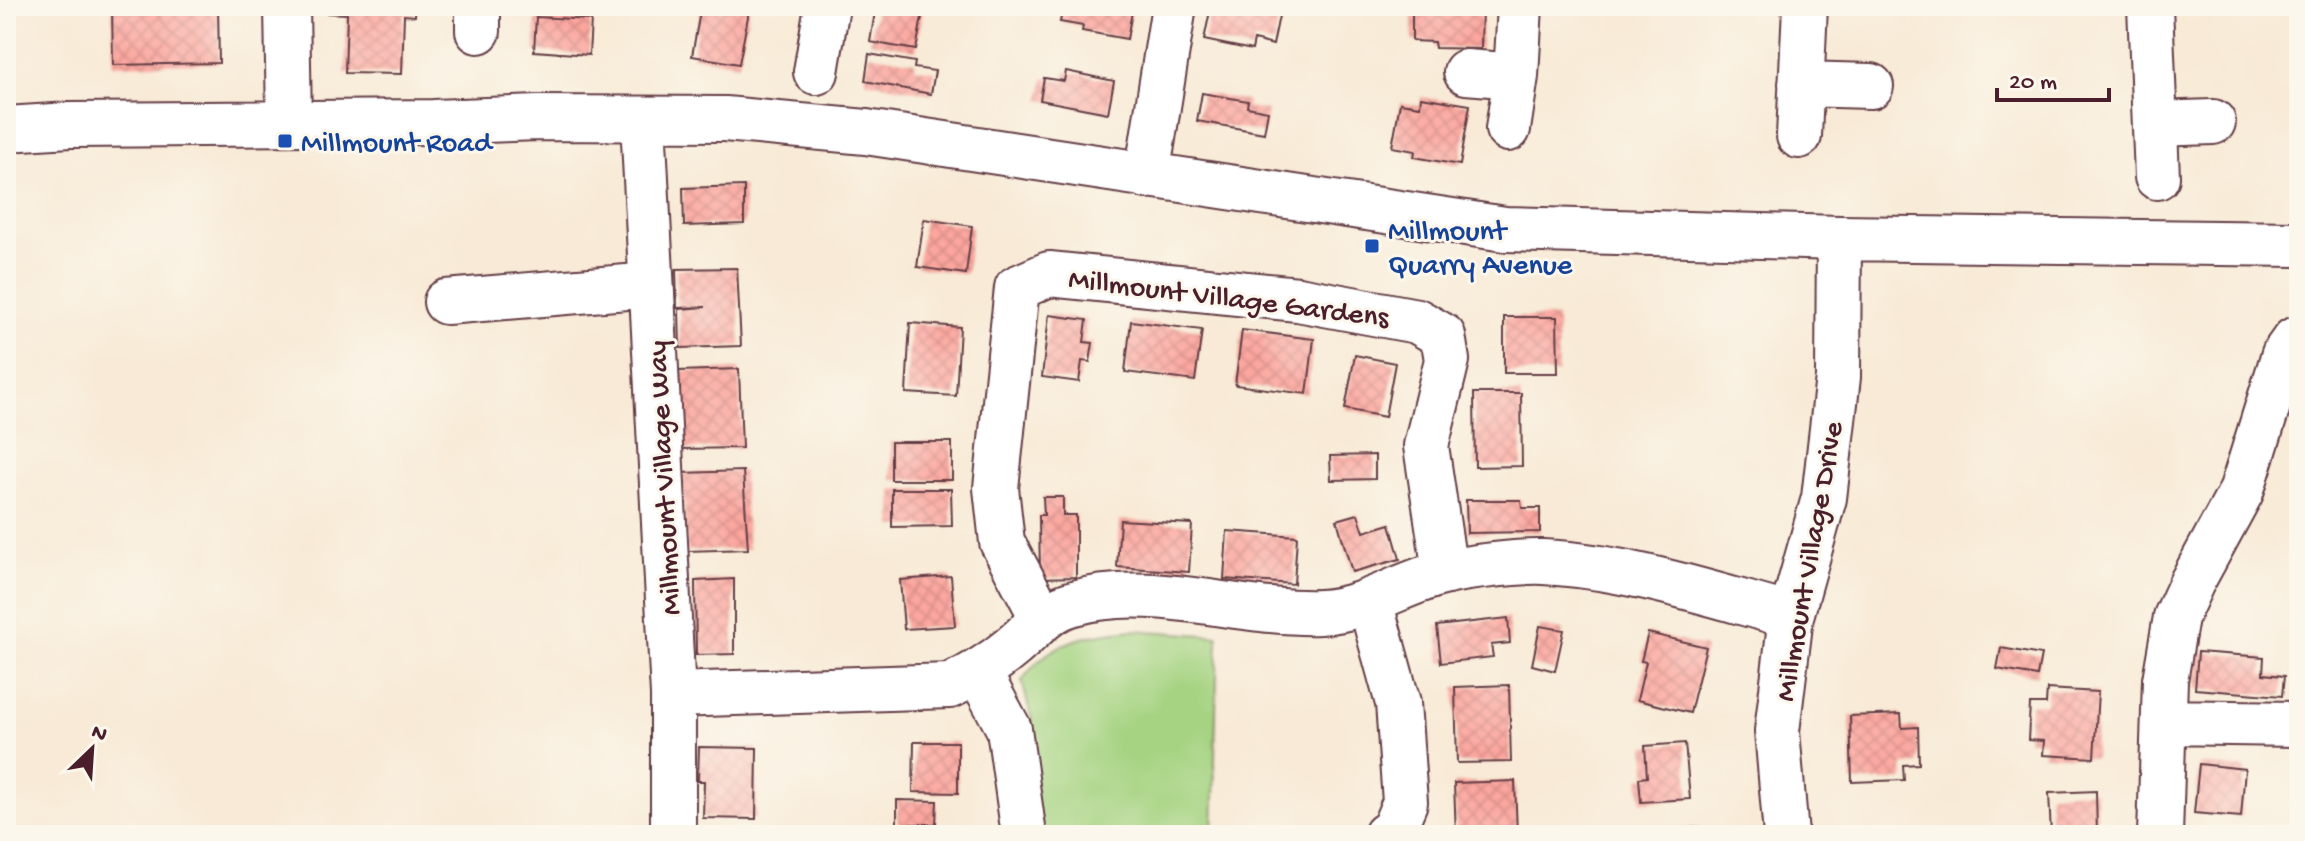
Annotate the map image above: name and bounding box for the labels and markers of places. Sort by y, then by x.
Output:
place label: Millmount Road [301,128,494,163]
marker: Millmount Road [276,132,294,150]
place label: Millmount Quarry Avenue [1388,216,1573,285]
marker: Millmount Quarry Avenue [1363,237,1381,255]

